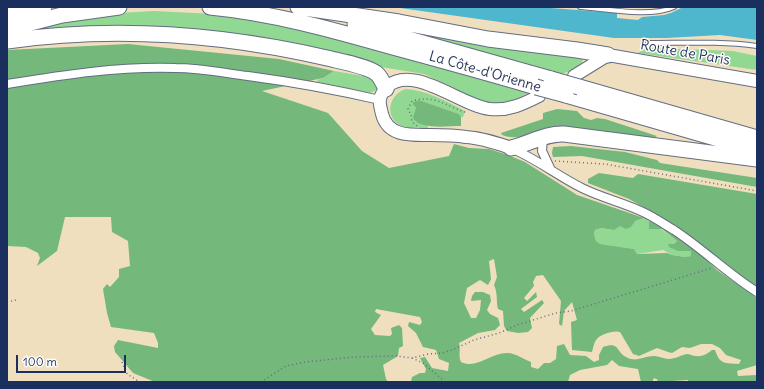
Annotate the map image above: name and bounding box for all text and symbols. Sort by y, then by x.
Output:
street label: Route de Paris [639,37,731,69]
street label: La Côte-d'Orienne [427,48,543,96]
scale bar [18,347,128,373]
text: 100 m [23,354,57,369]

